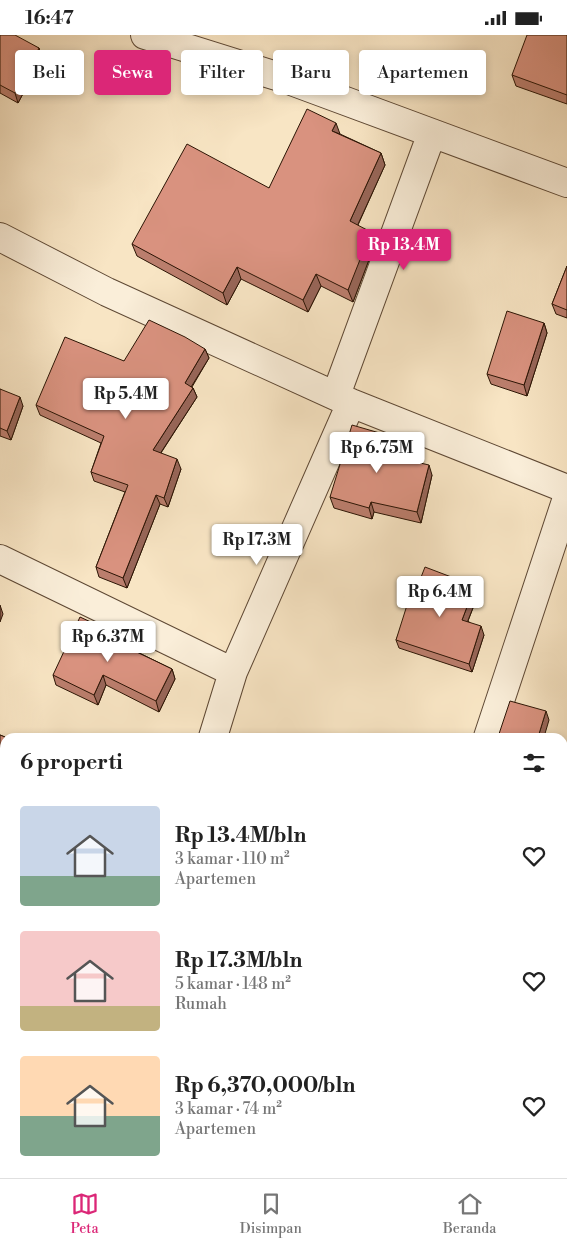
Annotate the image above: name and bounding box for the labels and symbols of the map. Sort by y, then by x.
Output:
pin: Rp 13.4M [352,229,456,271]
pin: Rp 5.4M [80,377,172,420]
pin: Rp 6.75M [325,431,429,474]
pin: Rp 17.3M [205,523,309,566]
pin: Rp 6.4M [394,575,486,618]
pin: Rp 6.37M [56,621,160,663]

